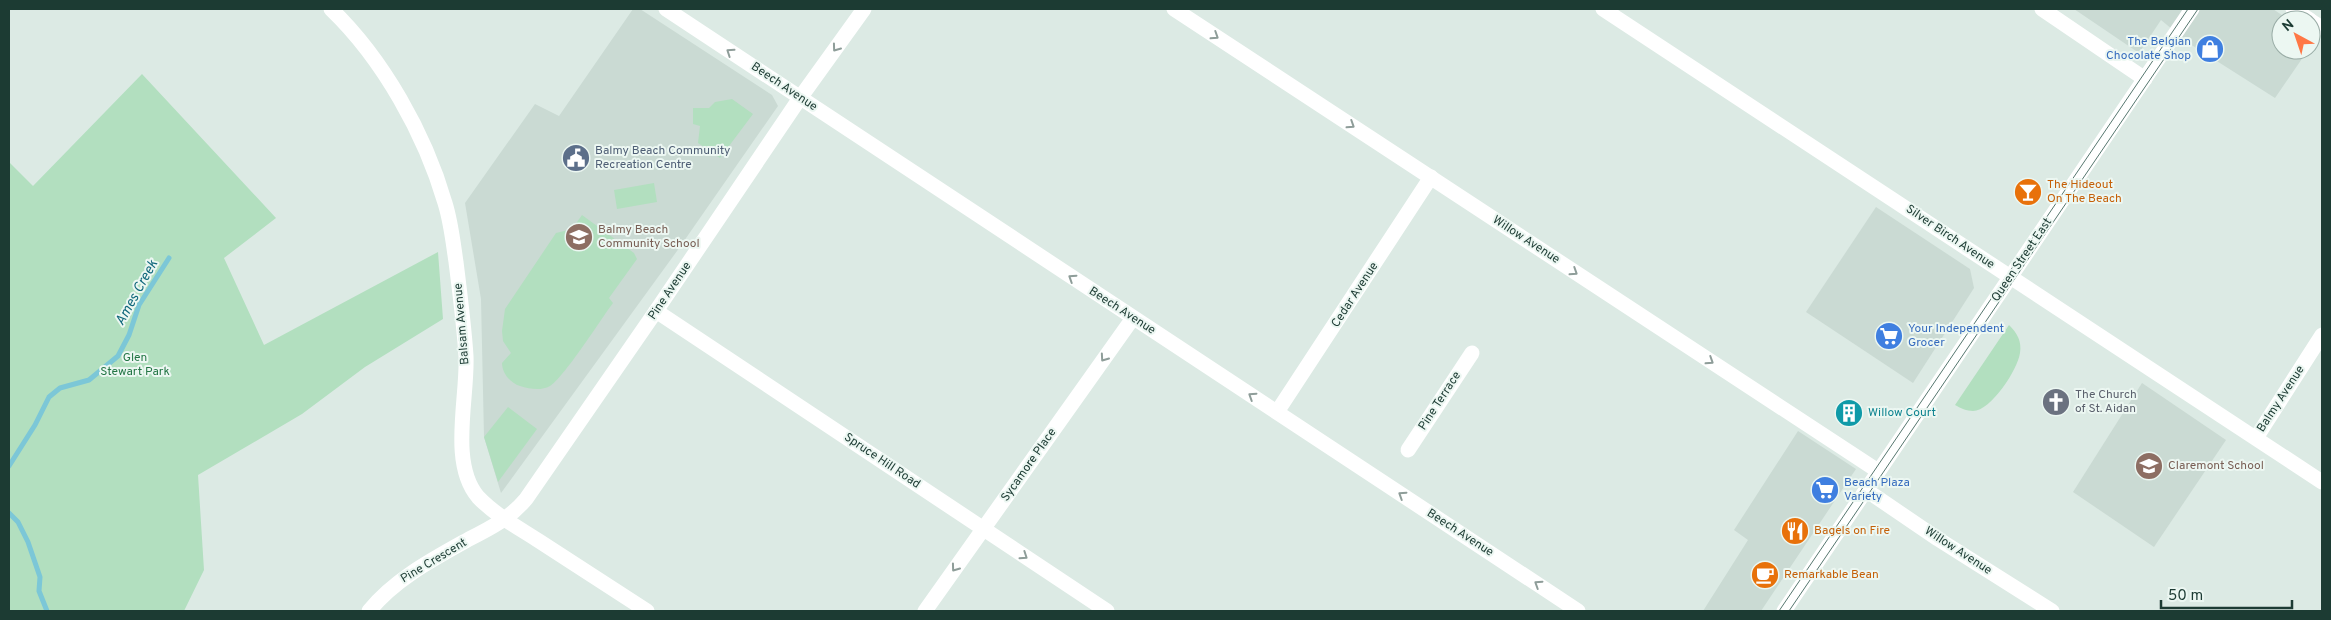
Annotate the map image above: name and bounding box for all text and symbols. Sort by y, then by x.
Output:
north arrow [2271,10,2321,60]
text: N [2279,16,2298,36]
one-way arrow [1209,30,1218,39]
place label: The Belgian Chocolate Shop [2106,34,2191,64]
shop icon: The Belgian Chocolate Shop [2195,34,2225,64]
one-way arrow [833,42,842,52]
one-way arrow [726,49,736,58]
street label: Beech Avenue [748,59,820,115]
one-way arrow [1345,119,1354,128]
public building icon: Balmy Beach Community Recreation Centre [561,143,591,173]
place label: Balmy Beach Community Recreation Centre [595,143,730,173]
bar icon: The Hideout On The Beach [2013,177,2043,207]
place label: The Hideout On The Beach [2047,177,2122,207]
street label: Silver Birch Avenue [1902,201,1998,273]
street label: Willow Avenue [1489,212,1563,268]
street label: Queen Street East [1988,215,2056,305]
school or university icon: Balmy Beach Community School [564,222,594,252]
place label: Balmy Beach Community School [598,222,700,252]
water label: Ames Creek [112,256,162,329]
street label: Pine Avenue [645,259,695,323]
street label: Cedar Avenue [1328,259,1382,331]
one-way arrow [1568,266,1578,275]
one-way arrow [1068,275,1078,284]
street label: Balsam Avenue [450,282,474,366]
street label: Beech Avenue [1086,283,1158,339]
supermarket icon: Your Independent Grocer [1874,321,1904,351]
place label: Your Independent Grocer [1908,321,2004,351]
park label: Glen Stewart Park [100,350,170,380]
one-way arrow [1101,352,1110,362]
one-way arrow [1704,355,1714,364]
street label: Balmy Avenue [2253,363,2309,435]
street label: Pine Terrace [1415,369,1465,433]
church icon: The Church of St. Aidan [2041,387,2071,417]
place label: The Church of St. Aidan [2075,387,2137,417]
one-way arrow [1248,393,1258,402]
building icon: Willow Court [1834,398,1864,428]
place label: Willow Court [1868,405,1936,421]
street label: Sycamore Place [998,425,1060,505]
street label: Spruce Hill Road [841,430,923,492]
school or university icon: Claremont School [2134,451,2164,481]
place label: Claremont School [2168,458,2264,474]
supermarket icon: Beach Plaza Variety [1810,475,1840,505]
place label: Beach Plaza Variety [1844,475,1910,505]
one-way arrow [1398,492,1408,501]
street label: Beech Avenue [1424,505,1496,561]
restaurant icon: Bagels on Fire [1780,516,1810,546]
place label: Bagels on Fire [1814,523,1890,539]
street label: Willow Avenue [1921,523,1995,579]
street label: Pine Crescent [398,535,470,587]
one-way arrow [1018,550,1028,559]
cafe icon: Remarkable Bean [1750,560,1780,590]
one-way arrow [952,562,961,572]
place label: Remarkable Bean [1784,567,1879,583]
scale bar [2161,578,2292,610]
one-way arrow [1534,581,1543,591]
text: 50 m [2168,587,2203,606]

